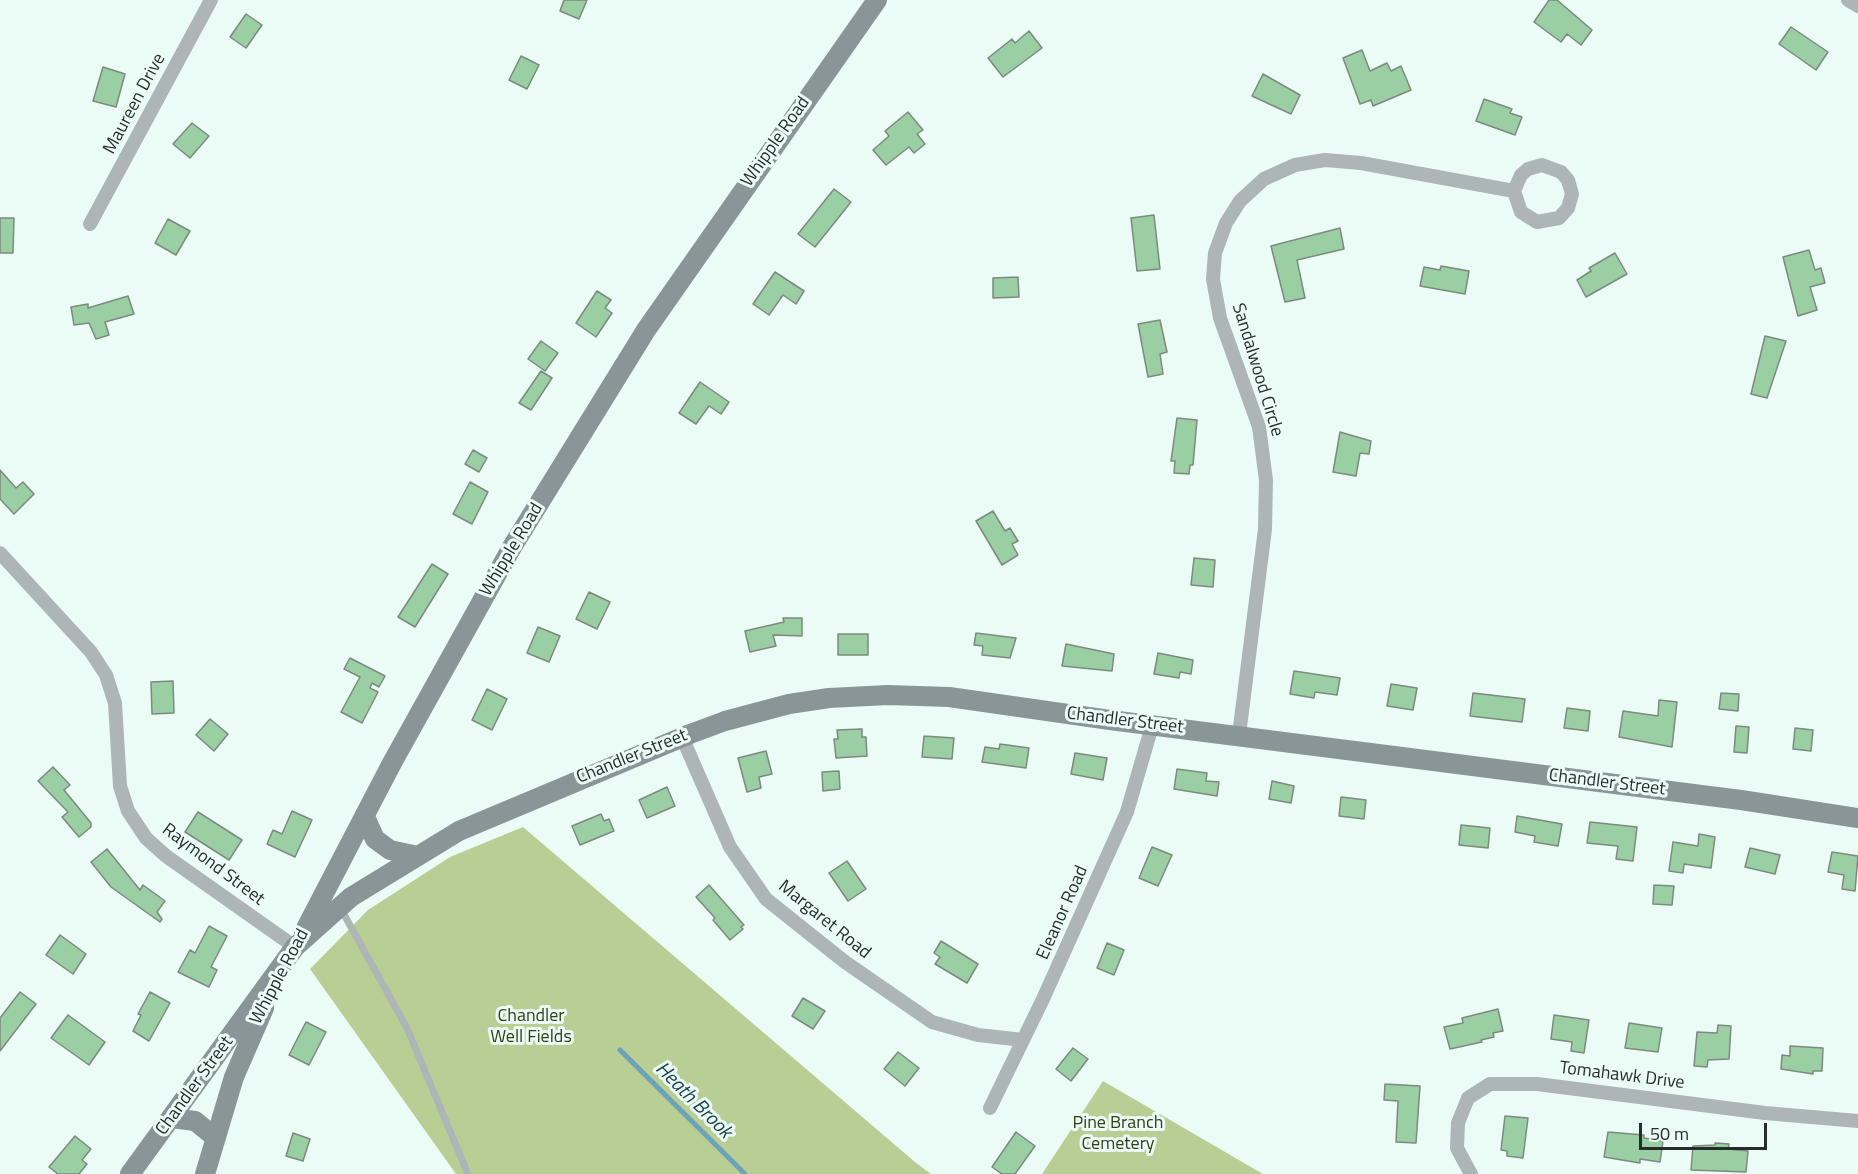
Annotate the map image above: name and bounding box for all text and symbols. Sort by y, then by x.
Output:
street label: Maureen Drive [99,50,171,158]
street label: Whipple Road [737,93,815,191]
street label: Sandalwood Circle [1226,301,1288,439]
street label: Whipple Road [476,500,548,600]
street label: Chandler Street [1065,703,1185,739]
street label: Chandler Street [573,725,691,789]
street label: Chandler Street [1547,765,1667,801]
street label: Raymond Street [157,819,269,911]
street label: Eleanor Road [1033,863,1093,963]
street label: Margaret Road [773,876,875,964]
street label: Whipple Road [246,926,314,1028]
park label: Chandler Well Fields [490,1006,572,1048]
street label: Chandler Street [152,1032,238,1140]
water label: Heath Brook [650,1058,736,1144]
street label: Tomahawk Drive [1558,1058,1686,1094]
scale bar [1642,1111,1770,1149]
park label: Pine Branch Cemetery [1073,1113,1163,1156]
text: 50 m [1650,1120,1689,1147]

